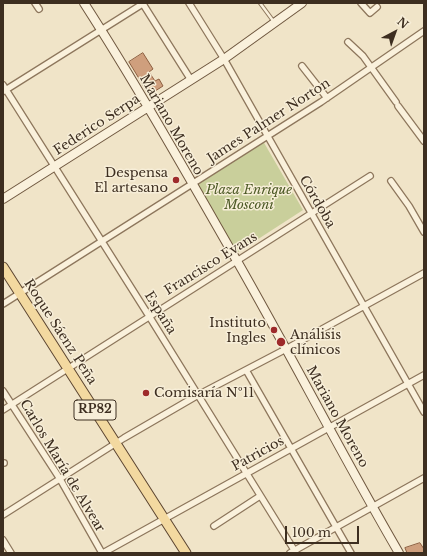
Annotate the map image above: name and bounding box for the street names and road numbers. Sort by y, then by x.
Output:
street label: Mariano Moreno [136,72,206,178]
street label: James Palmer Norton [205,76,333,166]
street label: Federico Serpa [51,91,143,159]
street label: Córdoba [296,173,338,231]
street label: Francisco Evans [162,229,260,299]
street label: Roque Sáenz Peña [20,277,100,387]
street label: España [141,289,179,337]
street label: Mariano Moreno [303,364,371,470]
street label: Carlos María de Alvear [16,397,108,535]
road number: RP82 [74,400,116,420]
street label: Patricios [229,433,287,475]

